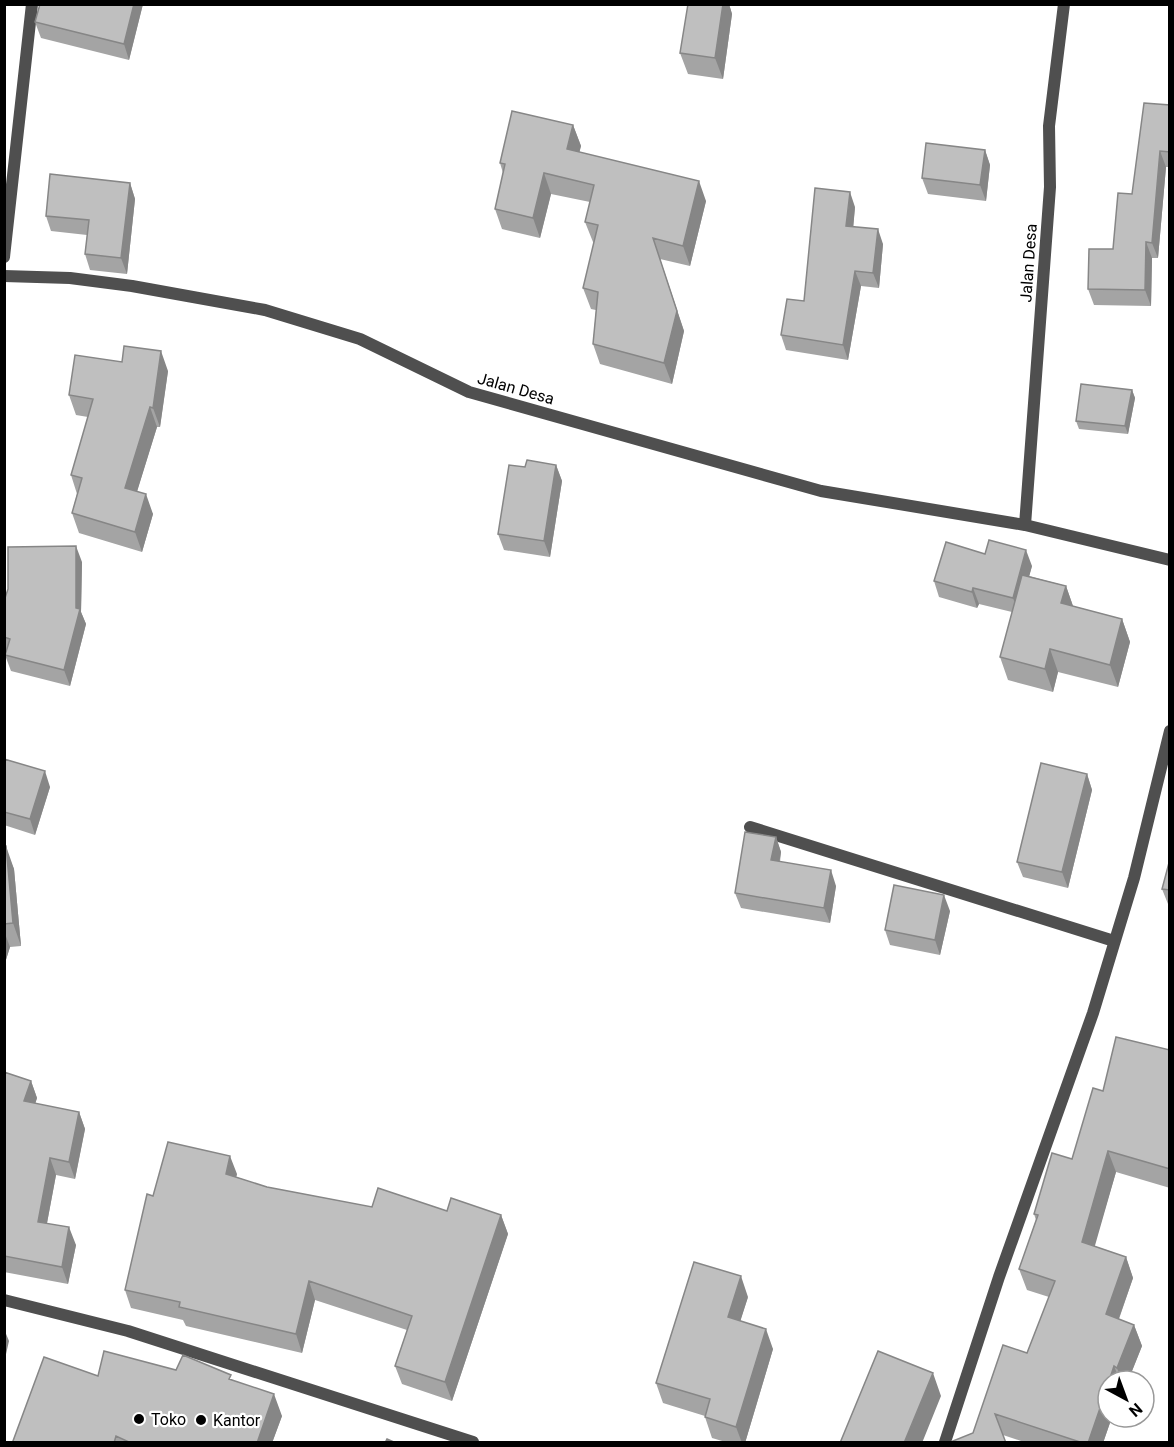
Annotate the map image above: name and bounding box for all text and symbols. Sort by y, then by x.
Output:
street label: Jalan Desa [1016,223,1041,303]
street label: Jalan Desa [475,368,556,408]
north arrow [1096,1369,1156,1429]
text: N [1125,1399,1146,1421]
place label: Toko [151,1410,186,1429]
place label: Kantor [213,1411,261,1430]
marker: Toko [132,1412,146,1426]
marker: Kantor [194,1413,208,1427]

